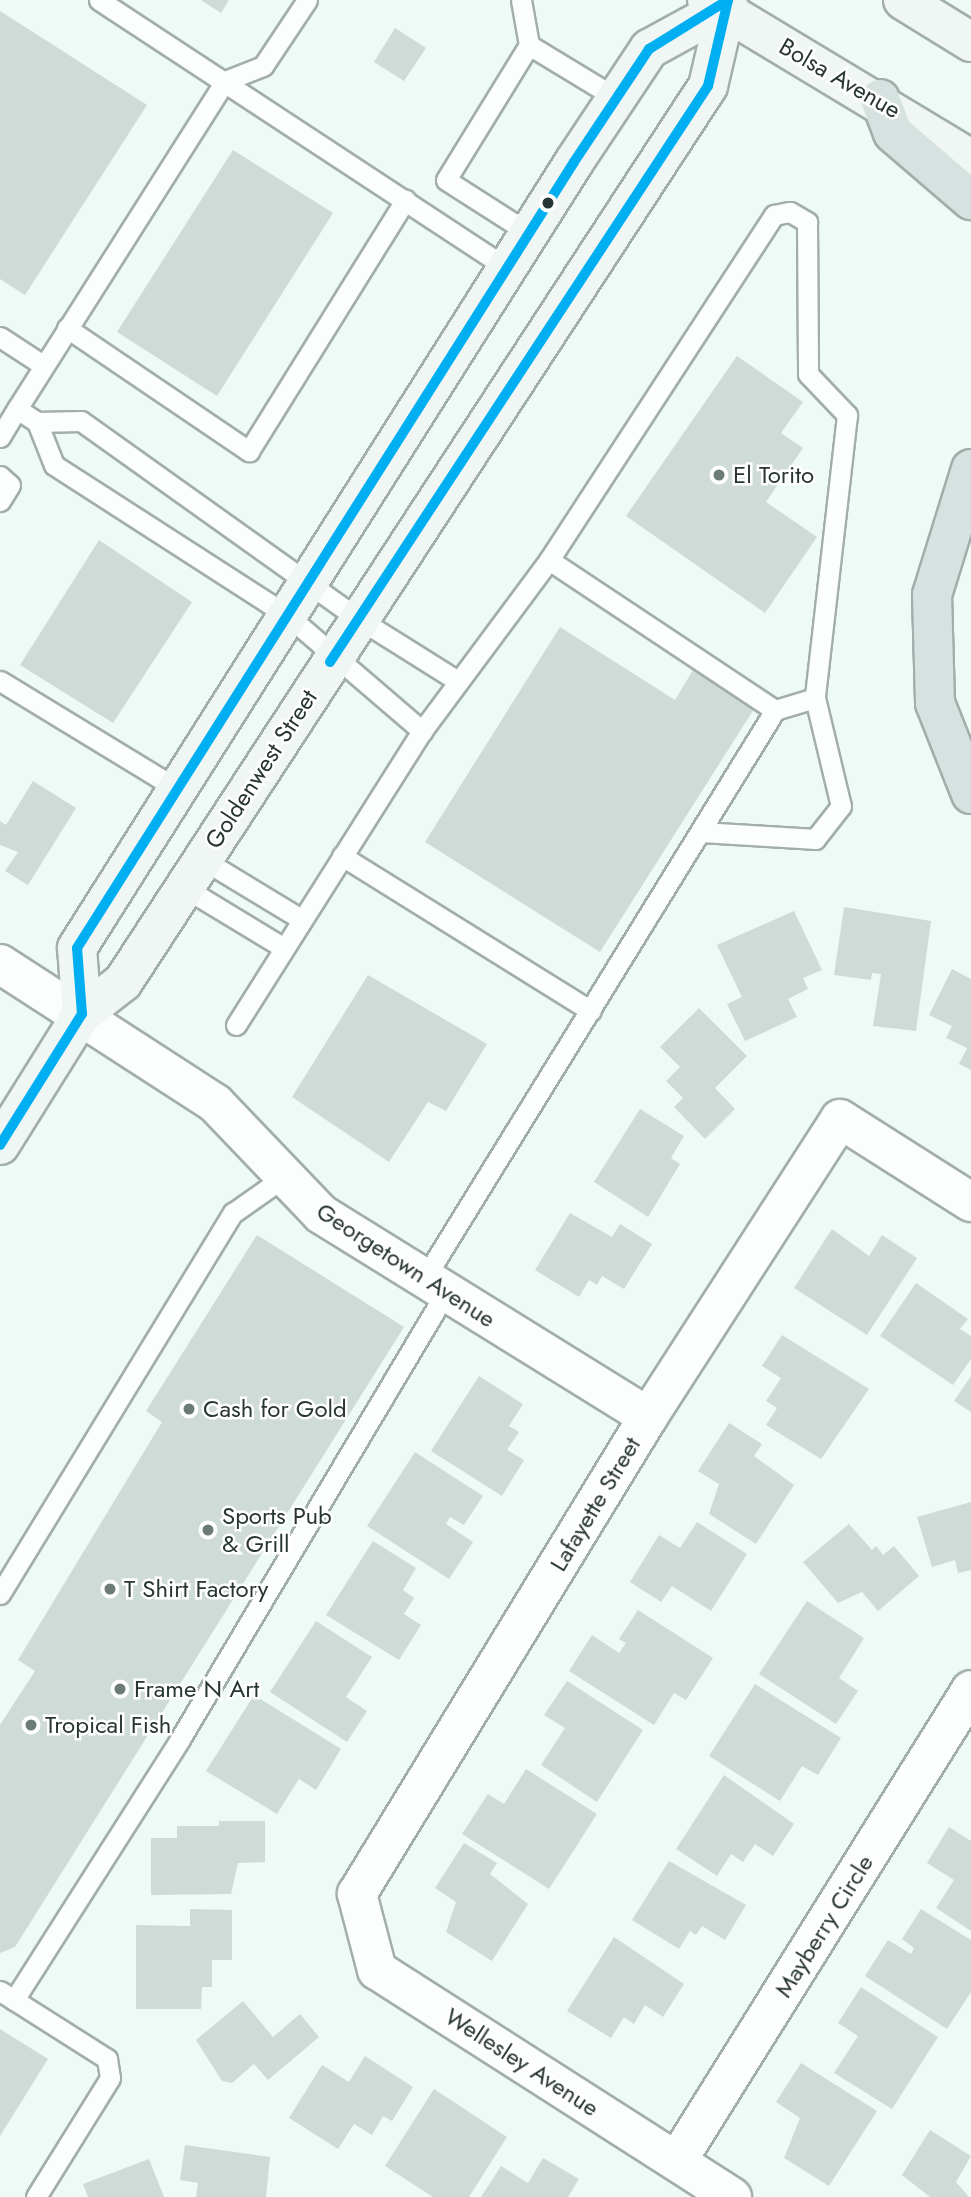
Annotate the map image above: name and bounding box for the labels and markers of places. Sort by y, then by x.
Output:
unlabelled marker [541,196,555,210]
place label: El Torito [733,461,814,489]
marker: El Torito [711,467,727,483]
place label: Cash for Gold [203,1395,347,1423]
marker: Cash for Gold [181,1401,197,1417]
place label: Sports Pub & Grill [222,1502,332,1558]
marker: Sports Pub & Grill [200,1522,216,1538]
place label: T Shirt Factory [124,1575,268,1603]
marker: T Shirt Factory [102,1581,118,1597]
place label: Frame N Art [134,1675,259,1703]
marker: Frame N Art [112,1681,128,1697]
place label: Tropical Fish [45,1711,171,1739]
marker: Tropical Fish [23,1717,39,1733]

